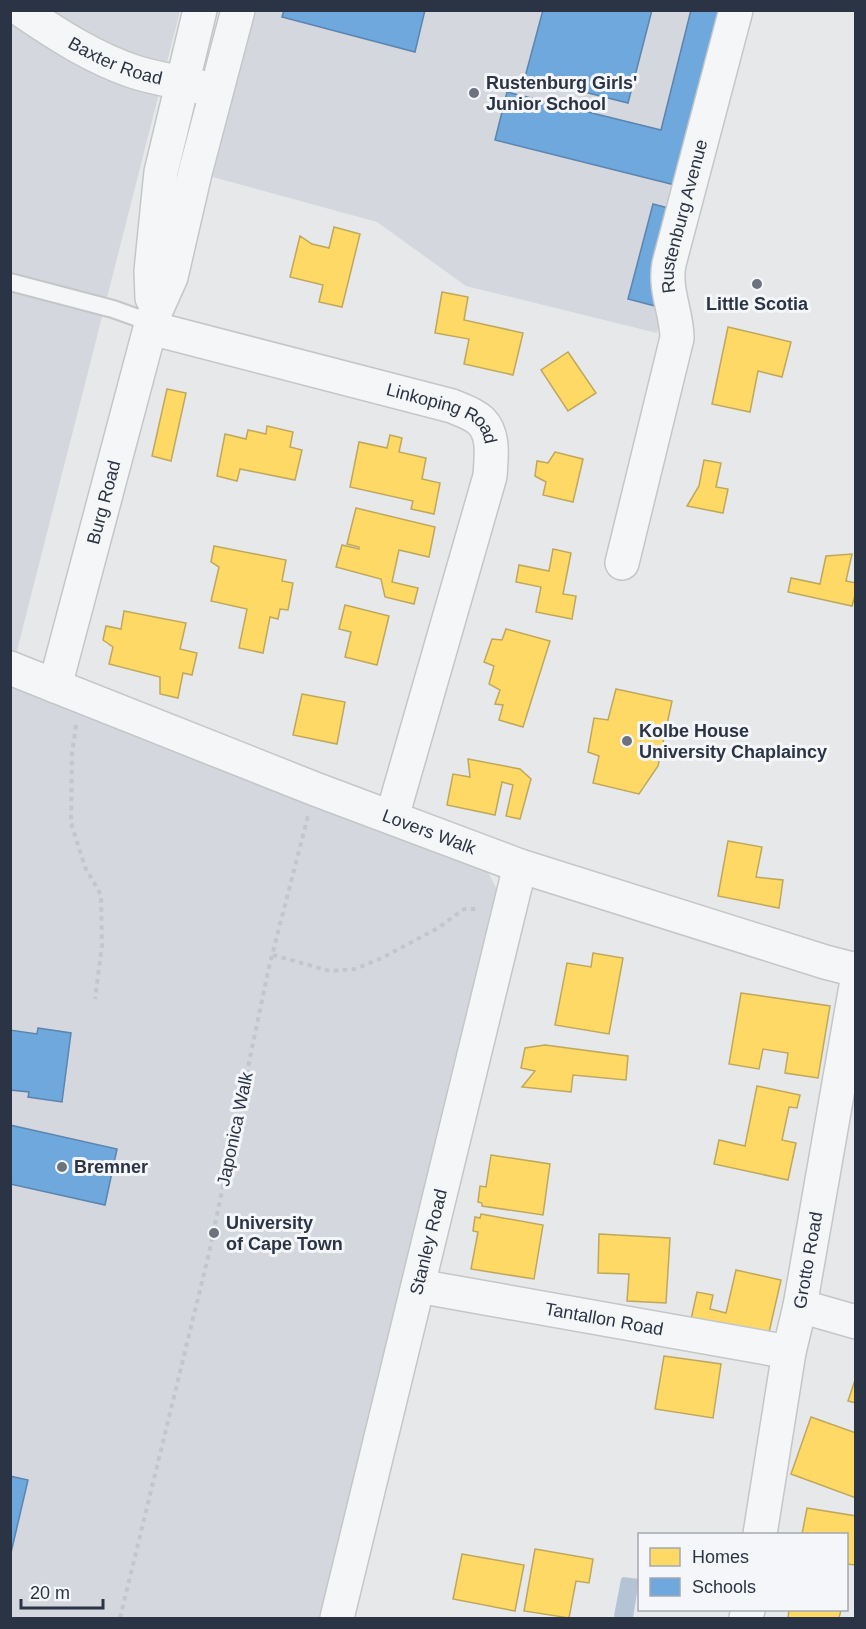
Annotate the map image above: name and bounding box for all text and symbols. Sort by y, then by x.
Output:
street label: Baxter Road [65,33,164,89]
place label: Rustenburg Girls' Junior School [486,73,637,114]
marker: Rustenburg Girls' Junior School [467,86,481,100]
street label: Rustenburg Avenue [658,137,711,295]
marker: Little Scotia [750,277,764,291]
place label: Little Scotia [706,294,809,314]
street label: Linkoping Road [384,379,501,445]
street label: Burg Road [83,458,124,547]
place label: Kolbe House University Chaplaincy [639,721,827,762]
marker: Kolbe House University Chaplaincy [620,734,634,748]
street label: Lovers Walk [380,805,480,859]
street label: Japonica Walk [213,1069,257,1188]
place label: Bremner [74,1157,148,1177]
marker: Bremner [55,1160,69,1174]
street label: Stanley Road [406,1187,451,1297]
street label: Grotto Road [790,1210,826,1310]
place label: University of Cape Town [226,1213,343,1254]
marker: University of Cape Town [207,1226,221,1240]
street label: Tantallon Road [543,1299,665,1339]
legend [638,1533,848,1611]
text: Homes [692,1547,749,1567]
scale bar [21,1572,104,1610]
text: Schools [692,1577,756,1597]
text: 20 m [30,1583,70,1603]

